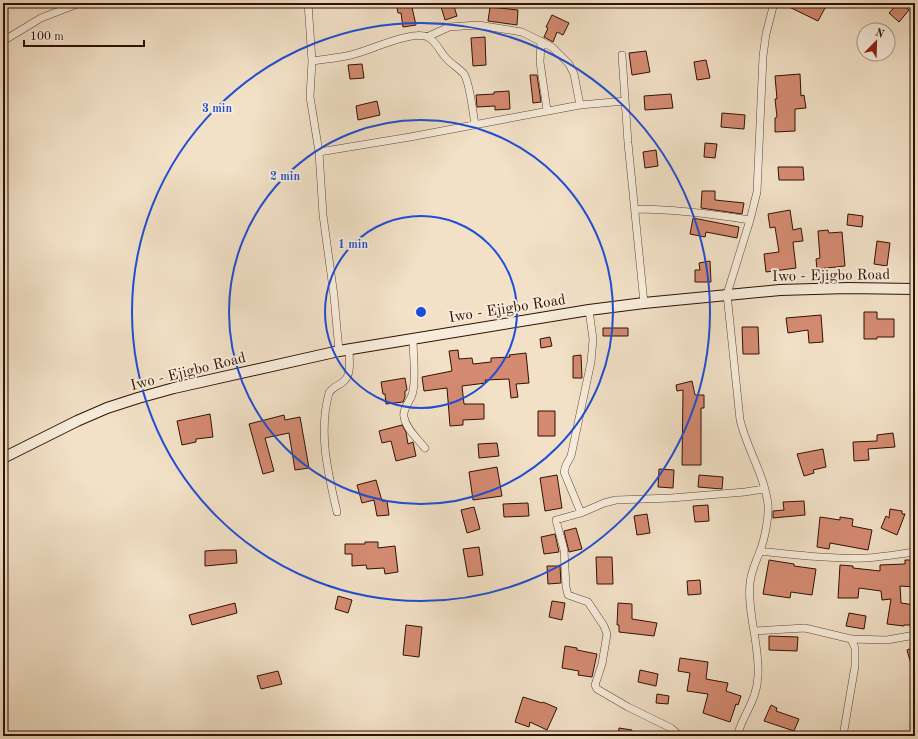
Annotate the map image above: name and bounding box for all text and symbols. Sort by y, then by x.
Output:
scale bar [24,22,144,48]
north arrow [856,22,896,62]
text: N [873,27,886,41]
text: 100 m [30,31,64,43]
text: 3 min [202,103,232,115]
text: 2 min [270,171,300,183]
text: 1 min [338,239,368,251]
street label: Iwo - Ejigbo Road [772,268,890,285]
street label: Iwo - Ejigbo Road [448,293,567,326]
centre of rings [414,305,428,319]
street label: Iwo - Ejigbo Road [129,351,248,394]

